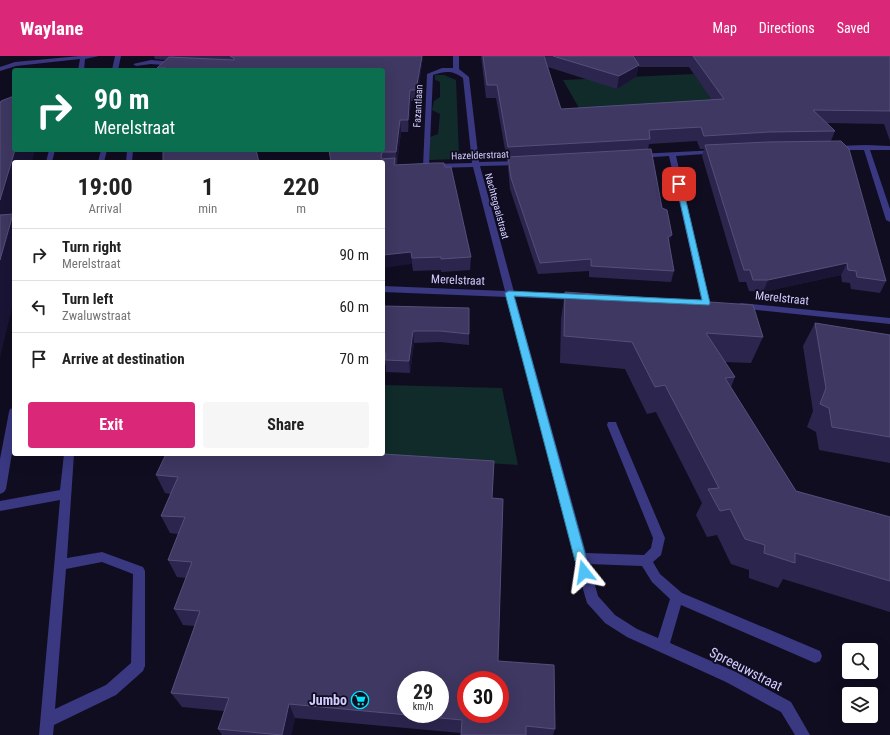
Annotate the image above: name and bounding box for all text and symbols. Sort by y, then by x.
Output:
text: Waylane [20,17,83,40]
text: Map [713,20,737,36]
text: Directions [759,20,815,36]
text: Saved [837,20,870,36]
text: 90 m [94,83,150,116]
icon: right [28,84,80,136]
street label: Fazantlaan [411,84,425,128]
text: Merelstraat [94,117,175,138]
street label: Hazelderstraat [451,148,509,162]
pin [662,167,696,201]
street label: Nachtegaalstraat [483,172,511,240]
text: 19:00 [78,173,133,201]
text: 1 [202,173,214,201]
text: 220 [283,173,319,201]
icon: arrive [668,173,690,195]
text: Arrival [89,201,122,216]
text: min [198,201,217,216]
text: m [296,201,306,216]
text: Turn right [62,238,121,256]
icon: right [28,244,50,266]
text: 90 m [339,246,369,264]
text: Merelstraat [62,256,121,271]
street label: Merelstraat [431,272,486,288]
street label: Merelstraat [754,288,810,308]
text: Turn left [62,290,113,308]
icon: left [28,296,50,318]
text: 60 m [339,298,369,316]
text: Zwaluwstraat [62,308,131,323]
icon: arrive [28,348,50,370]
text: Arrive at destination [62,350,185,368]
text: 70 m [339,350,369,368]
button: Exit [28,402,195,448]
button: Share [203,402,369,448]
position arrow [563,551,605,593]
map controls [842,643,878,723]
button: search [842,643,878,679]
street label: Spreeuwstraat [707,644,785,694]
speed limit sign: 30 [457,671,509,723]
text: 29 [413,680,433,704]
button: layers [842,687,878,723]
supermarket icon: Jumbo [350,690,370,710]
place label: Jumbo [309,692,347,708]
text: km/h [413,701,433,712]

